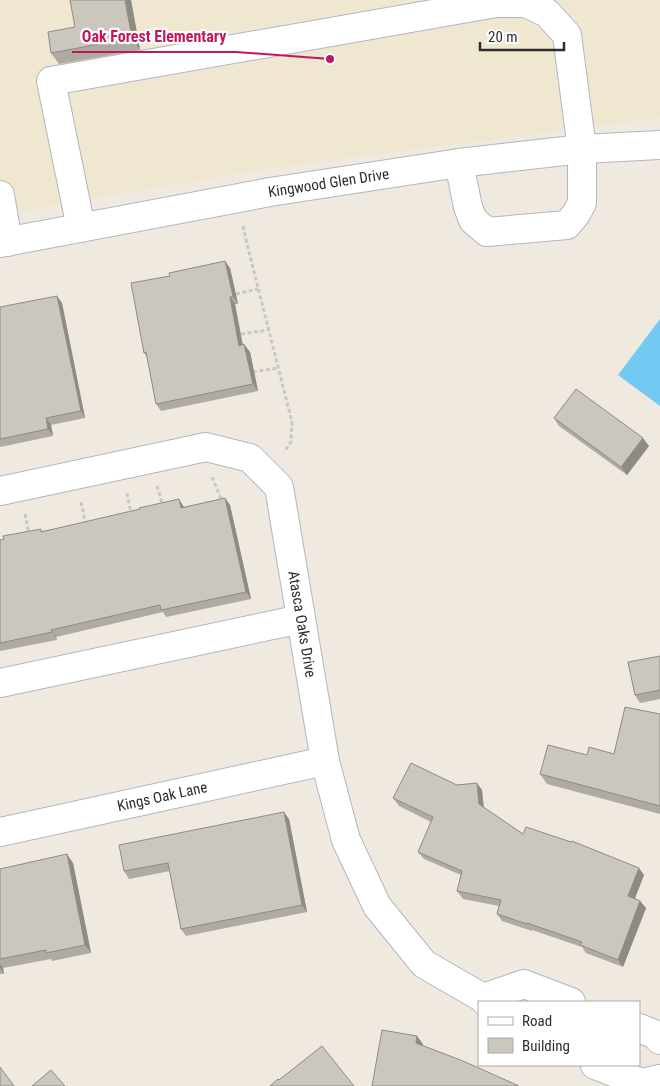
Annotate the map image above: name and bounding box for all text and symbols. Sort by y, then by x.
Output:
scale bar [480,20,564,52]
callout: Oak Forest Elementary [72,21,236,52]
text: Oak Forest Elementary [82,27,226,46]
text: 20 m [488,28,518,46]
street label: Kingwood Glen Drive [267,165,390,201]
street label: Atasca Oaks Drive [284,569,320,679]
street label: Kings Oak Lane [115,778,209,815]
legend [478,1001,640,1066]
text: Road [522,1012,552,1030]
text: Building [522,1037,570,1055]

